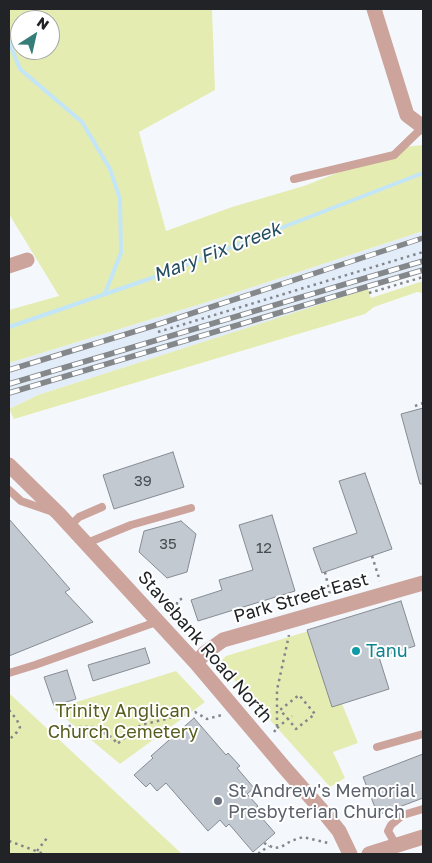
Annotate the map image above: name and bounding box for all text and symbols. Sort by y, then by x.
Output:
north arrow [10,10,60,60]
text: N [34,13,53,33]
water label: Mary Fix Creek [150,217,284,287]
house number: 39 [134,472,152,490]
house number: 35 [159,535,177,553]
house number: 12 [256,539,272,557]
street label: Stavebank Road North [133,567,277,727]
street label: Park Street East [231,568,371,628]
place label: Tanu [366,640,408,662]
marker: Tanu [350,645,362,657]
park label: Trinity Anglican Church Cemetery [48,700,198,742]
place label: St Andrew's Memorial Presbyterian Church [228,780,416,822]
marker: St Andrew's Memorial Presbyterian Church [212,795,224,807]

